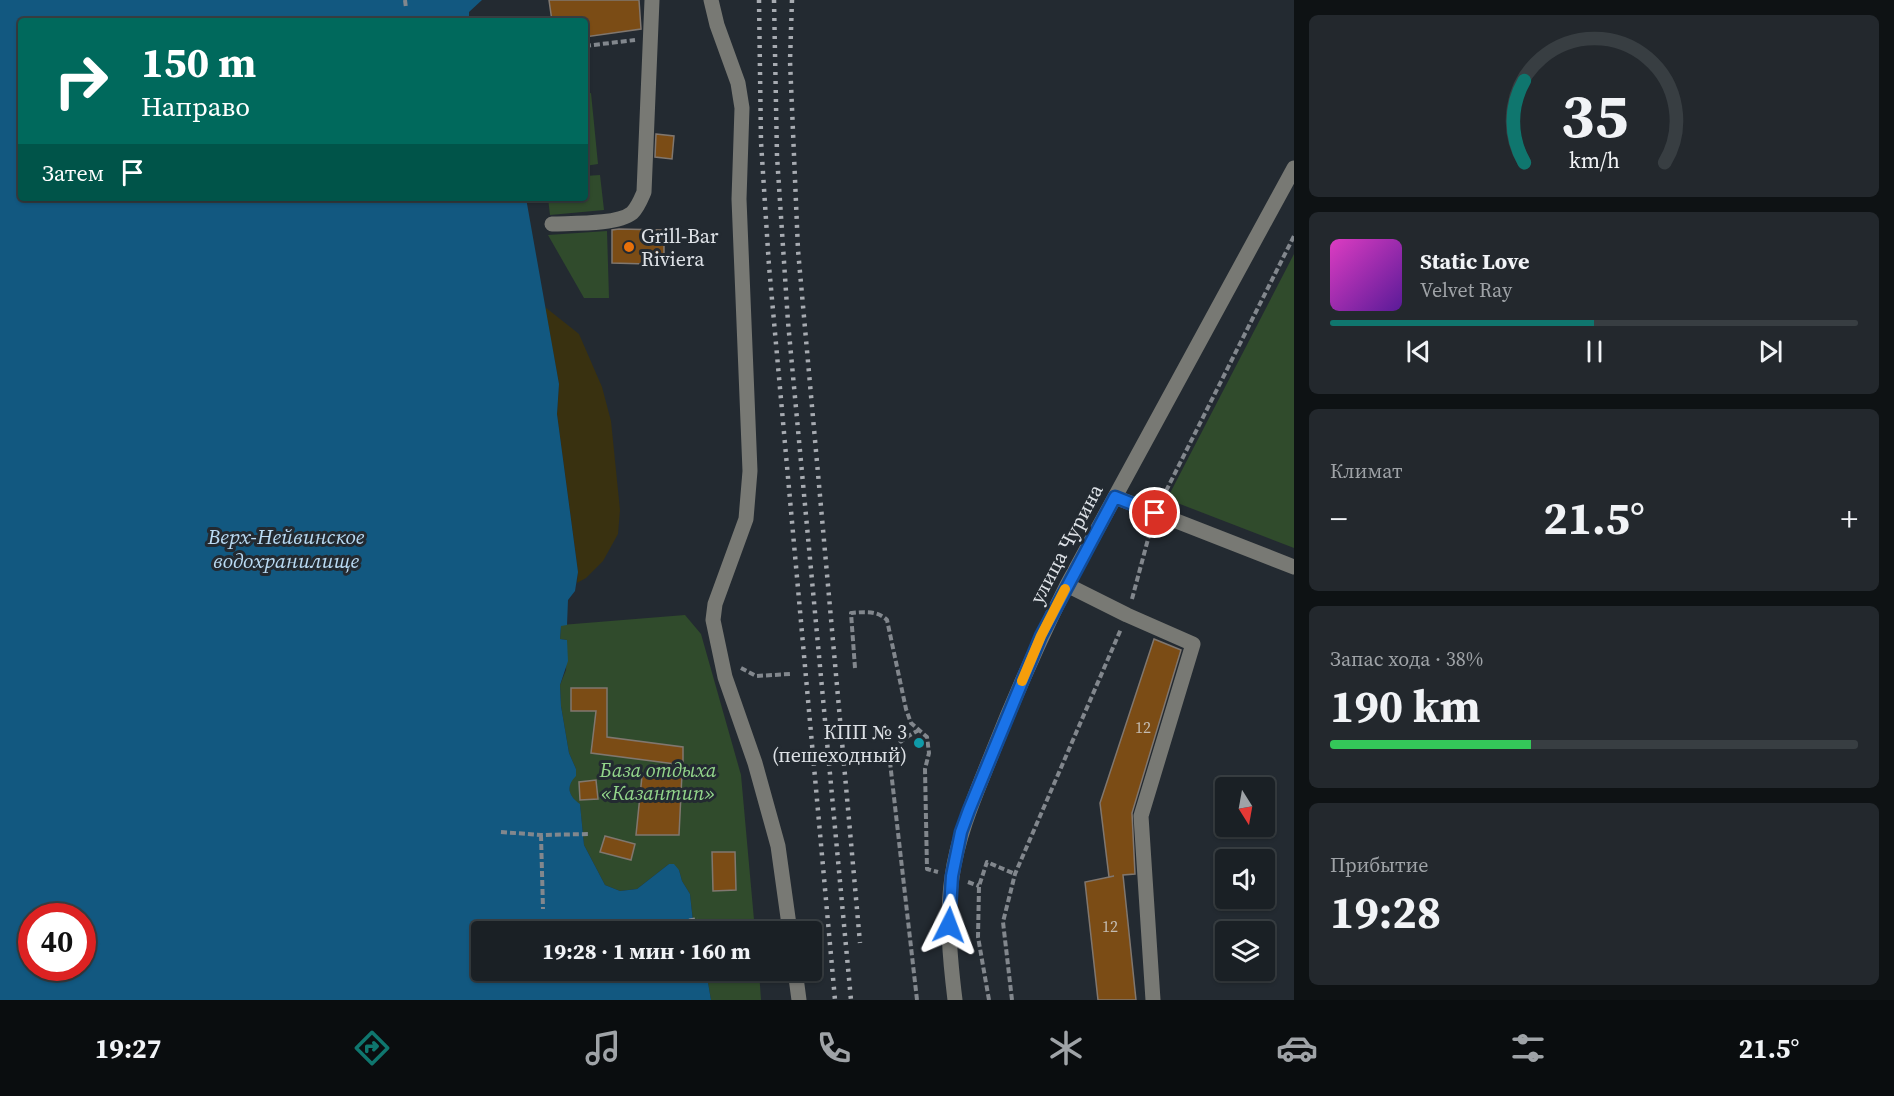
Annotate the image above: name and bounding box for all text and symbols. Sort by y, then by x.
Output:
text: 150 m [141,33,256,91]
icon: right [42,42,120,120]
text: 35 [1560,72,1628,158]
text: Направо [141,88,250,125]
text: km/h [1568,146,1620,175]
icon: arrive [116,156,149,189]
text: Затем [42,158,104,188]
place label: Grill-Bar Riviera [641,222,719,273]
marker: Grill-Bar Riviera [622,240,636,254]
text: Static Love [1420,246,1530,276]
text: Velvet Ray [1420,276,1512,304]
icon: previous [1402,335,1435,368]
icon: pause [1578,335,1611,368]
icon: next [1754,335,1787,368]
text: Климат [1330,457,1403,485]
street label: улица Чурина [1023,478,1110,609]
pin [1129,487,1180,538]
text: 21.5° [1543,487,1645,549]
icon: arrive [1138,496,1171,529]
text: − [1330,496,1348,541]
text: + [1841,496,1858,541]
water label: Верх-Нейвинское водохранилище [207,522,365,575]
text: Запас хода · 38% [1330,645,1483,673]
text: 190 km [1330,675,1481,737]
house number: 12 [1135,716,1151,738]
place label: КПП № 3 (пешеходный) [772,718,907,769]
marker: КПП № 3 (пешеходный) [912,736,926,750]
park label: База отдыха «Казантип» [598,756,717,807]
north arrow [1215,777,1275,837]
map controls [1215,777,1275,981]
button: sound [1215,849,1275,909]
text: Прибытие [1330,851,1428,879]
text: 19:28 [1330,881,1441,943]
position arrow [917,893,981,957]
speed limit sign: 40 [18,903,96,981]
house number: 12 [1102,915,1118,937]
button: layers [1215,921,1275,981]
text: 19:28 · 1 мин · 160 m [542,936,751,966]
icon: directions [351,1027,393,1069]
icon: music [582,1027,624,1069]
icon: phone [813,1027,855,1069]
icon: climate [1045,1027,1087,1069]
icon: car [1276,1027,1318,1069]
icon: filters [1507,1027,1549,1069]
text: 19:27 [95,1030,161,1067]
text: 21.5° [1738,1030,1799,1067]

